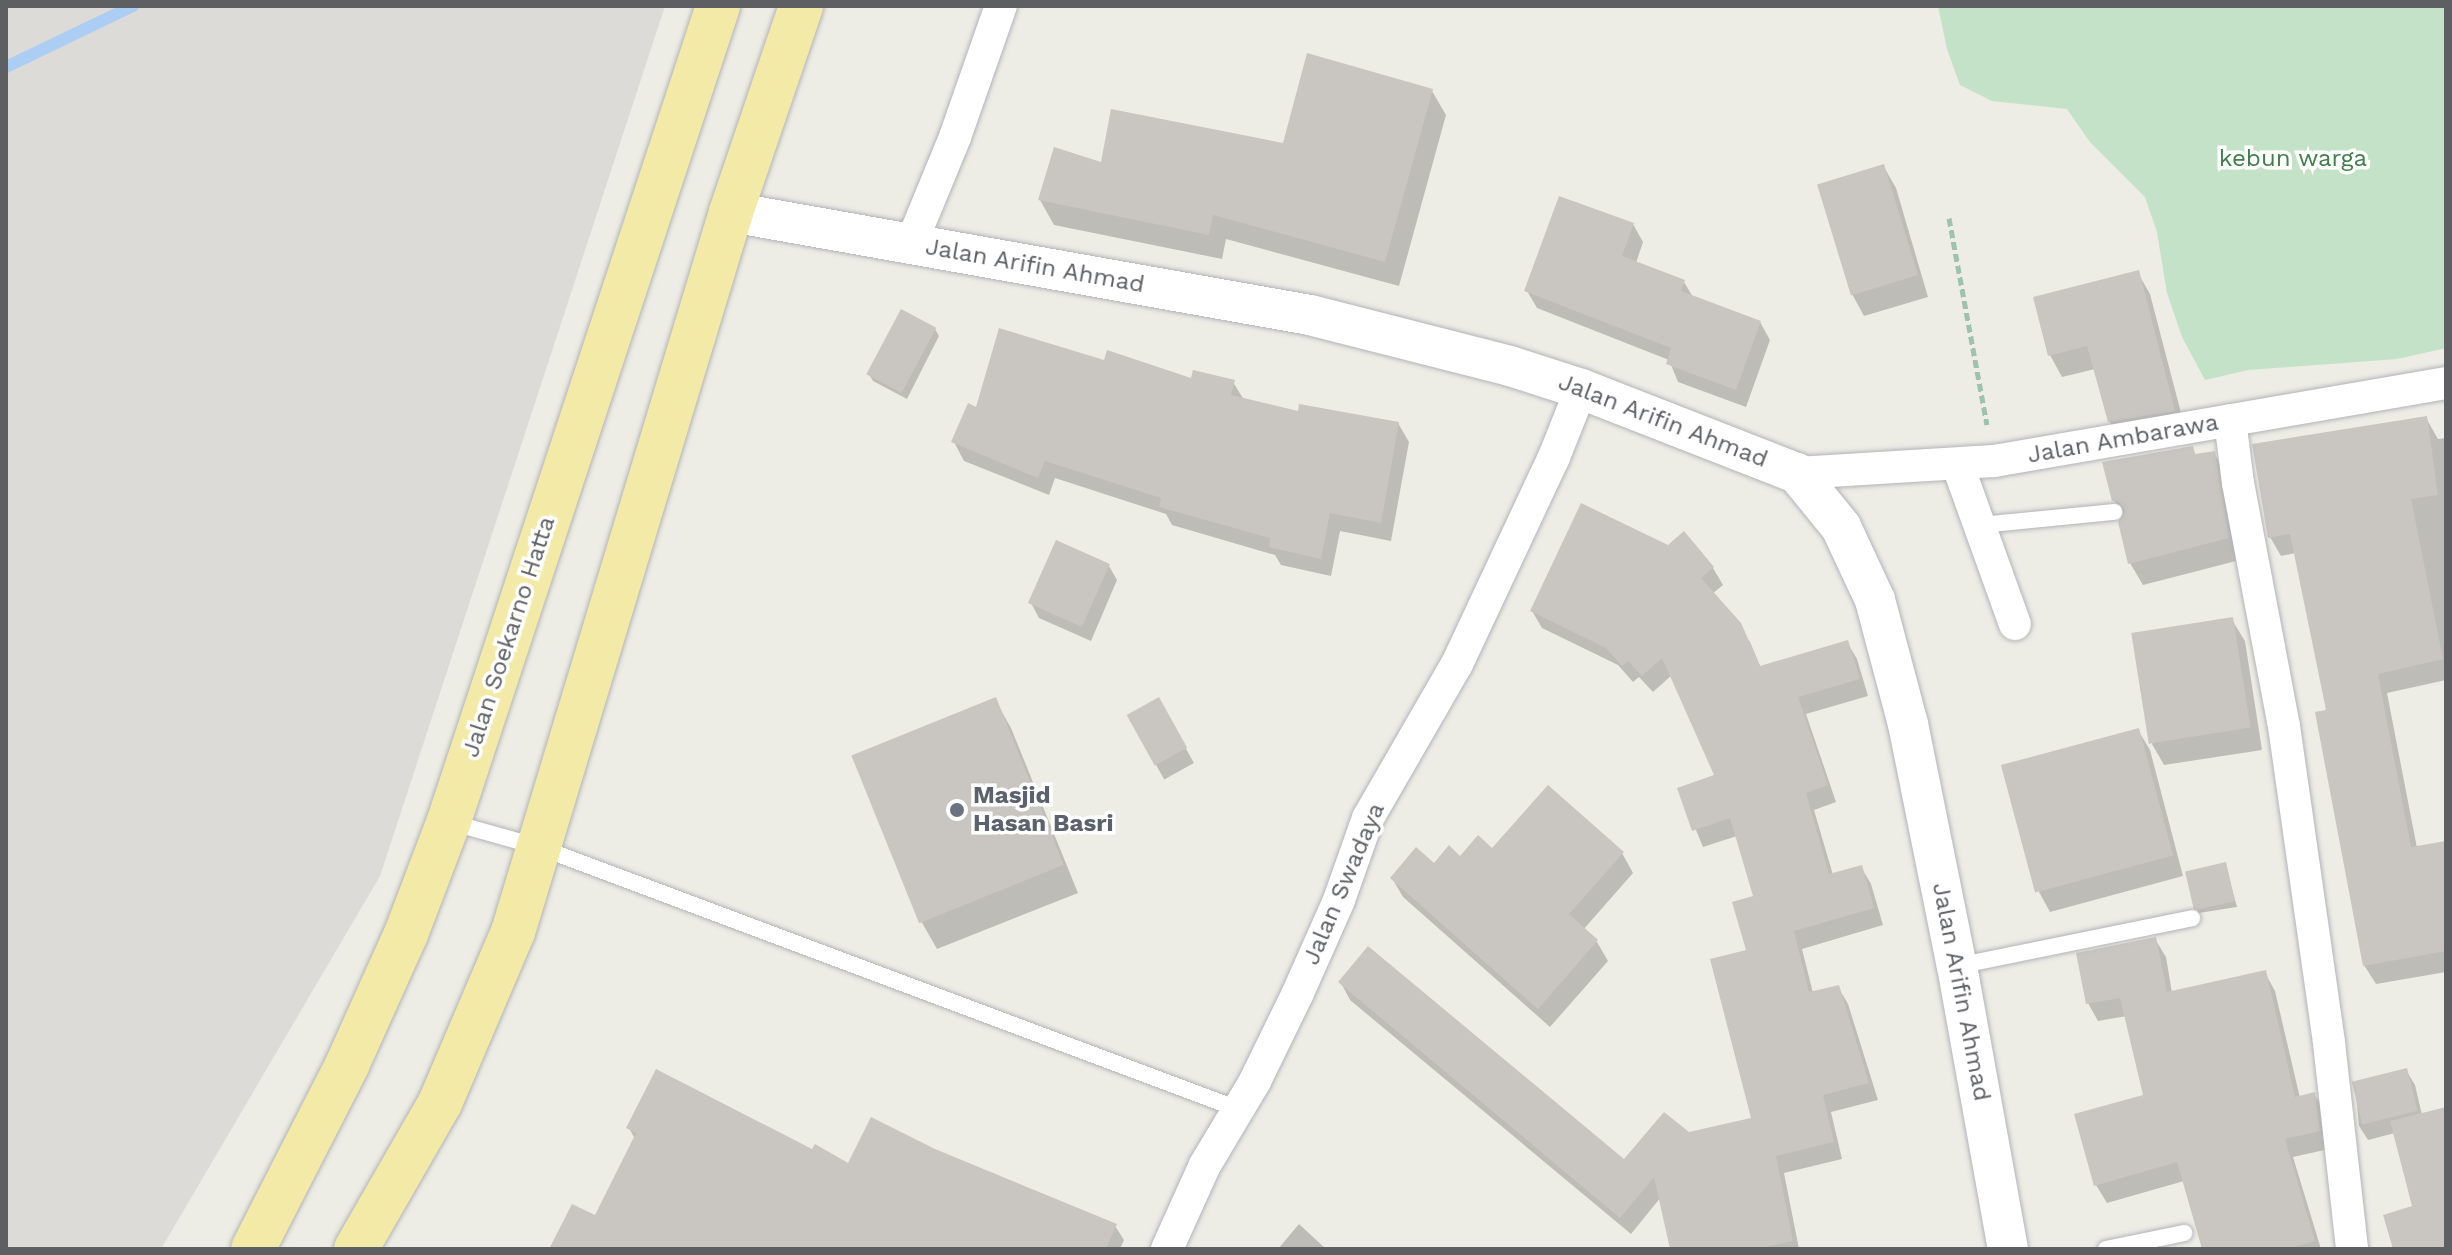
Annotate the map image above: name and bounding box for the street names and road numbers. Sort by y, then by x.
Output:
street label: Jalan Arifin Ahmad [922,232,1148,300]
street label: Jalan Arifin Ahmad [1553,367,1773,475]
street label: Jalan Ambarawa [2025,408,2221,470]
street label: Jalan Soekarno Hatta [456,513,562,761]
street label: Jalan Swadaya [1297,799,1391,969]
street label: Jalan Arifin Ahmad [1926,879,1996,1105]

